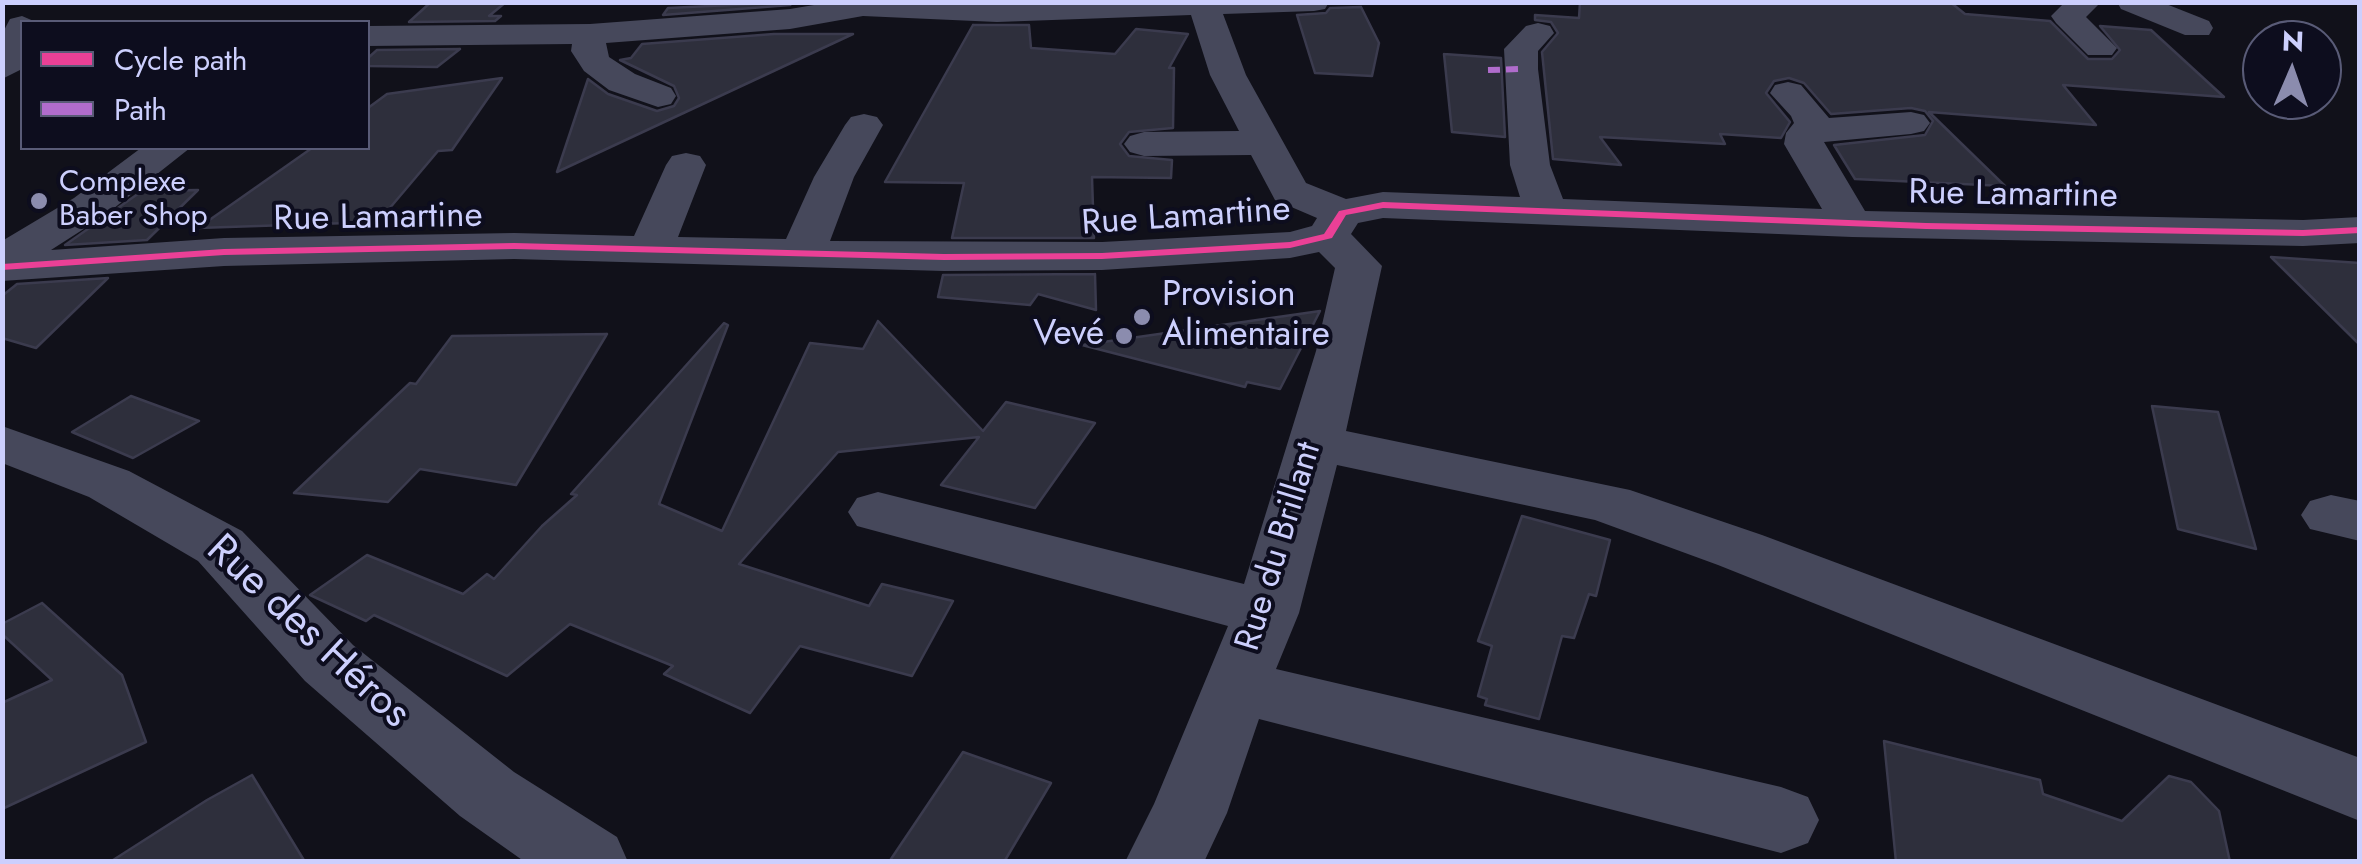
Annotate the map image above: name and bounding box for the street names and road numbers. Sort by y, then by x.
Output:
street label: Rue Lamartine [1908,173,2118,219]
street label: Rue Lamartine [1080,190,1292,246]
street label: Rue Lamartine [273,196,483,242]
street label: Rue du Brillant [1228,438,1332,656]
street label: Rue des Héros [195,526,419,740]

